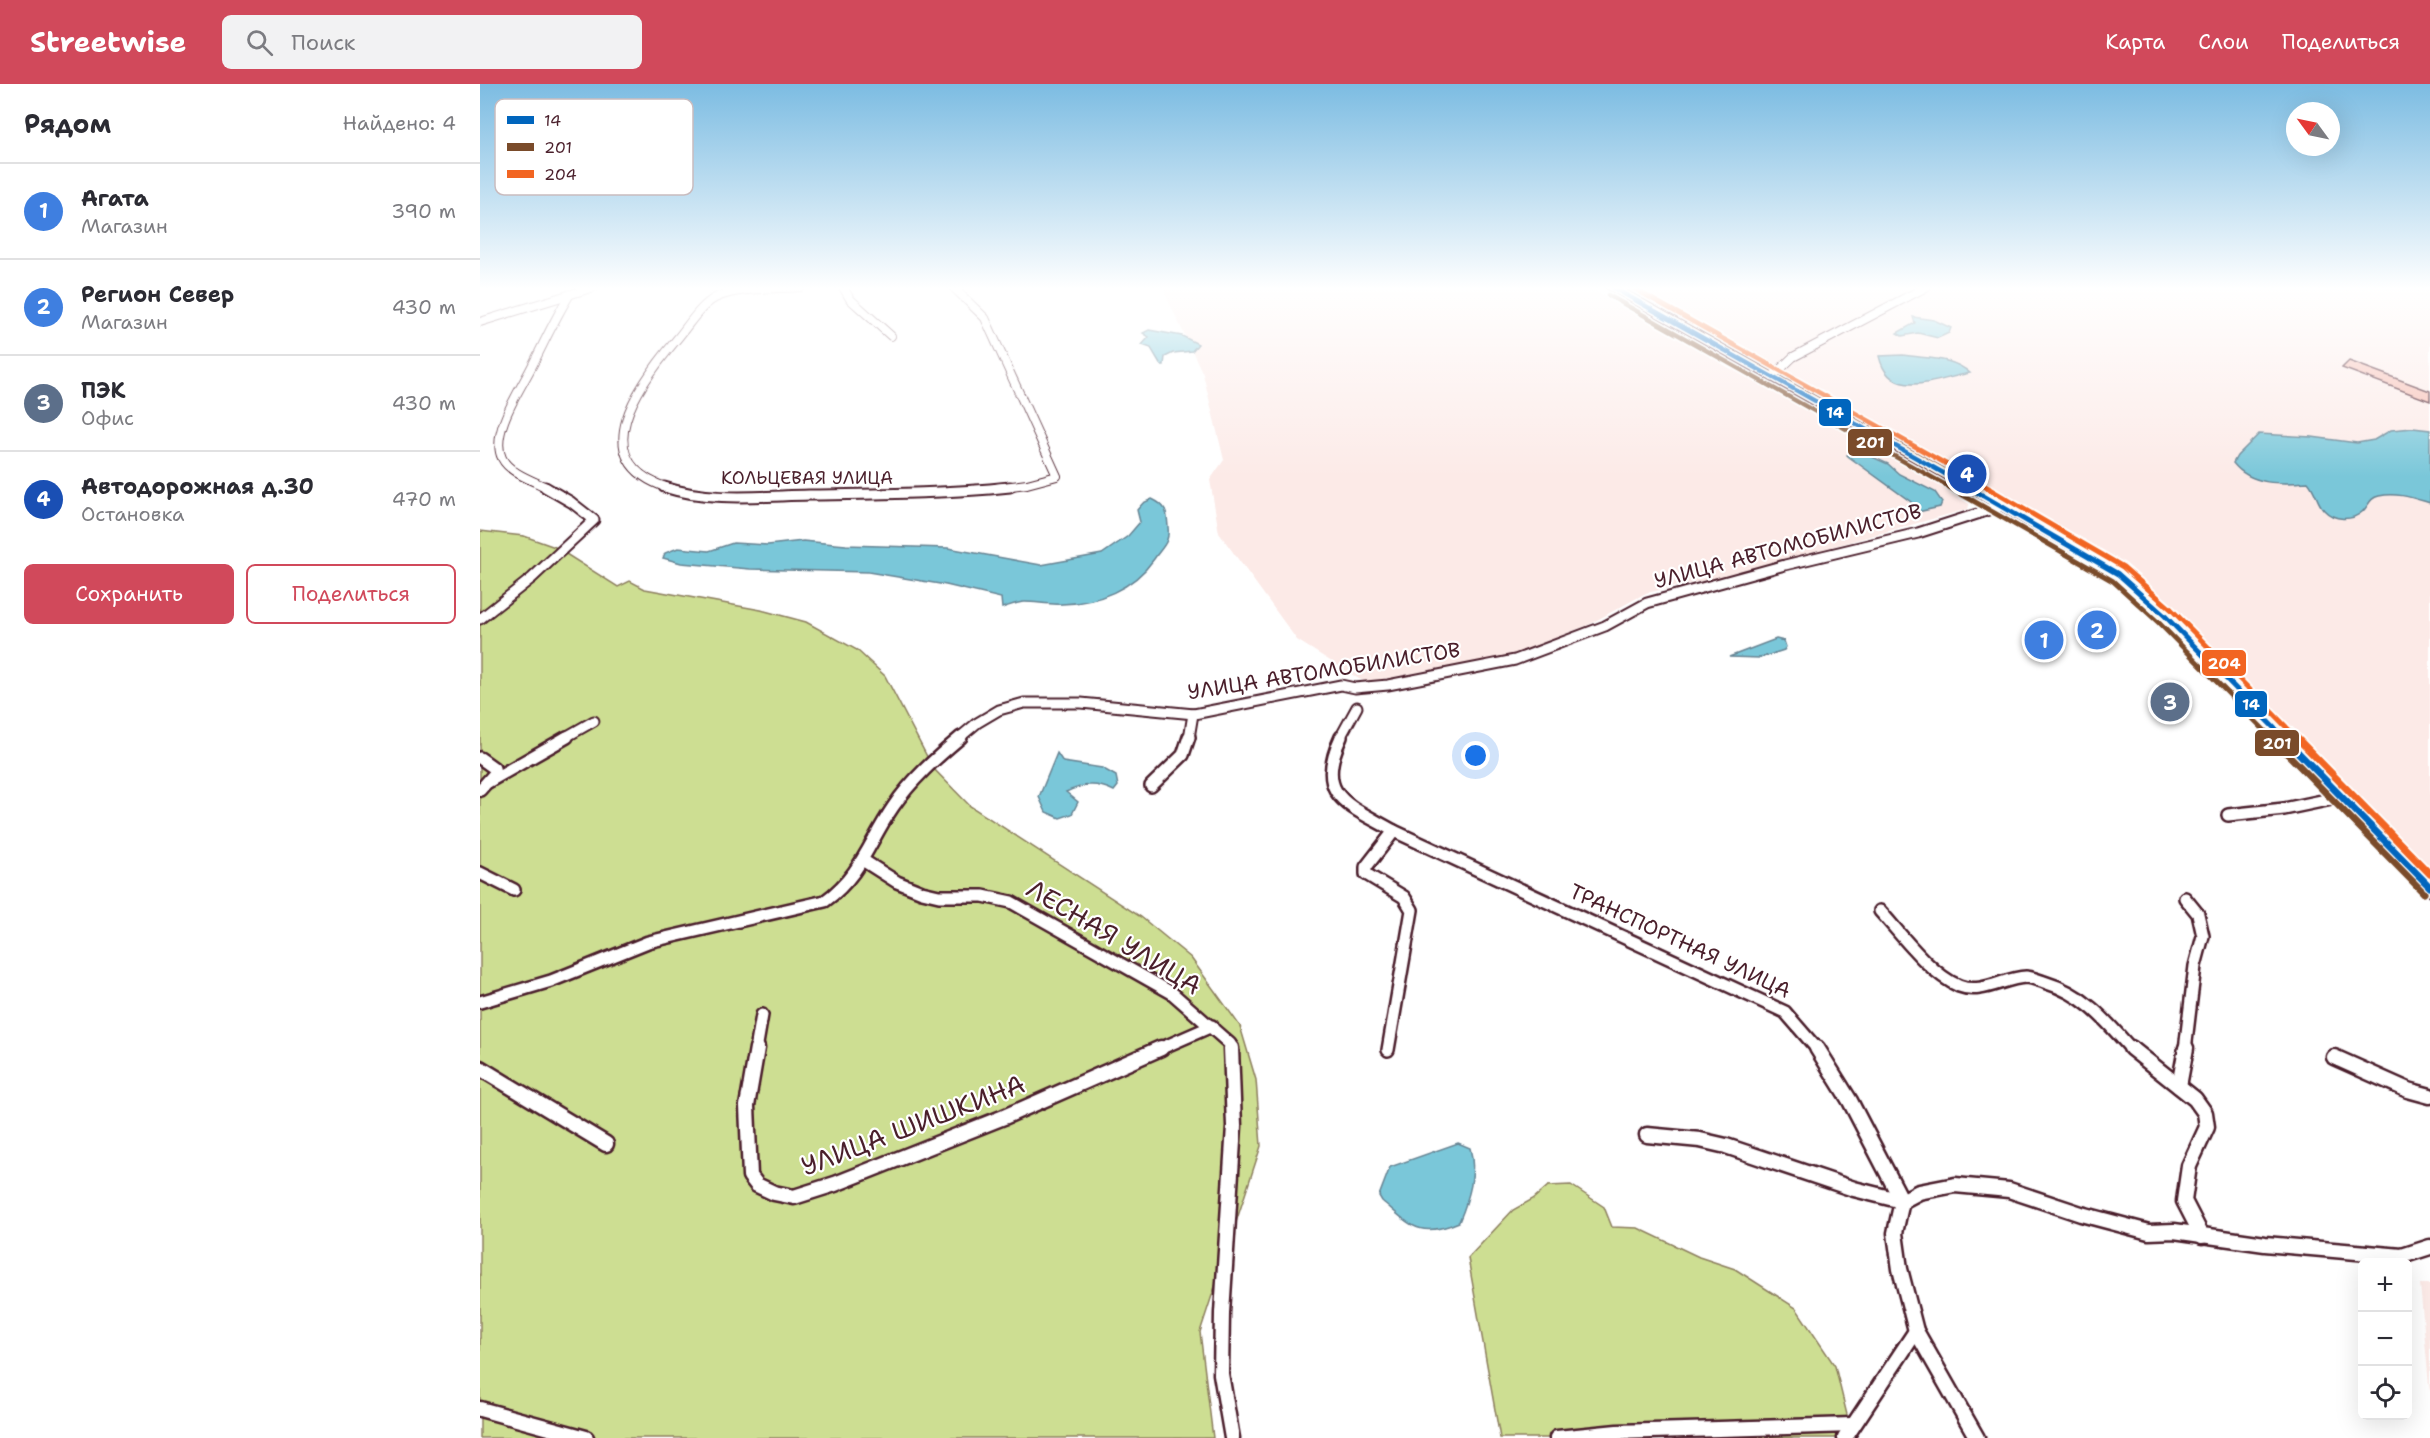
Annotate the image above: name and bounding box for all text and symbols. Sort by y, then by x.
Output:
search box [222,15,642,69]
text: Streetwise [30,23,186,61]
icon: search [243,26,276,59]
text: Поиск [291,28,356,57]
text: Карта [2105,28,2165,56]
text: Слои [2198,28,2249,56]
text: Поделиться [2282,28,2400,56]
legend [495,99,693,195]
north arrow [2286,102,2340,156]
text: Рядом [24,106,111,141]
text: Найдено: 4 [343,110,456,136]
text: 14 [544,110,561,131]
text: 201 [544,137,572,158]
text: 204 [544,164,577,185]
text: Агата [81,184,149,213]
text: 1 [39,198,48,224]
text: 390 m [391,198,456,224]
text: Магазин [81,213,168,239]
text: Регион Север [81,280,234,309]
text: 2 [37,294,51,320]
text: 430 m [392,294,456,320]
text: Магазин [81,309,168,335]
text: ПЭК [81,376,125,405]
text: 3 [37,390,51,416]
text: 430 m [392,390,456,416]
line badge: 14 [1818,398,1852,427]
text: 14 [1826,402,1844,423]
text: Офис [81,405,134,431]
line badge: 201 [1847,428,1893,457]
text: 201 [1856,432,1884,453]
pin: 4 [1948,452,1986,496]
street label: КОЛЬЦЕВАЯ УЛИЦА [721,466,893,490]
text: Автодорожная д.30 [81,472,314,501]
text: 4 [37,486,51,512]
text: 470 m [392,486,456,512]
street label: УЛИЦА АВТОМОБИЛИСТОВ [1651,497,1925,595]
text: Остановка [81,501,185,527]
button: Сохранить [24,564,234,624]
button: Поделиться [246,564,456,624]
pin: 2 [2078,608,2116,652]
pin: 1 [2024,618,2064,662]
street label: УЛИЦА АВТОМОБИЛИСТОВ [1186,636,1462,706]
line badge: 204 [2201,649,2247,677]
text: 204 [2207,653,2241,674]
pin: 3 [2150,680,2190,724]
line badge: 14 [2234,690,2268,718]
text: 14 [2242,694,2260,715]
line badge: 201 [2254,729,2300,757]
text: 201 [2263,733,2291,754]
your location [1461,741,1490,770]
street label: ЛЕСНАЯ УЛИЦА [1020,871,1208,1003]
street label: ТРАНСПОРТНАЯ УЛИЦА [1565,877,1795,1005]
street label: УЛИЦА ШИШКИНА [796,1066,1030,1183]
map controls [2358,1258,2412,1420]
button: + [2358,1258,2412,1312]
button: − [2358,1312,2412,1366]
button: locate [2358,1366,2412,1420]

